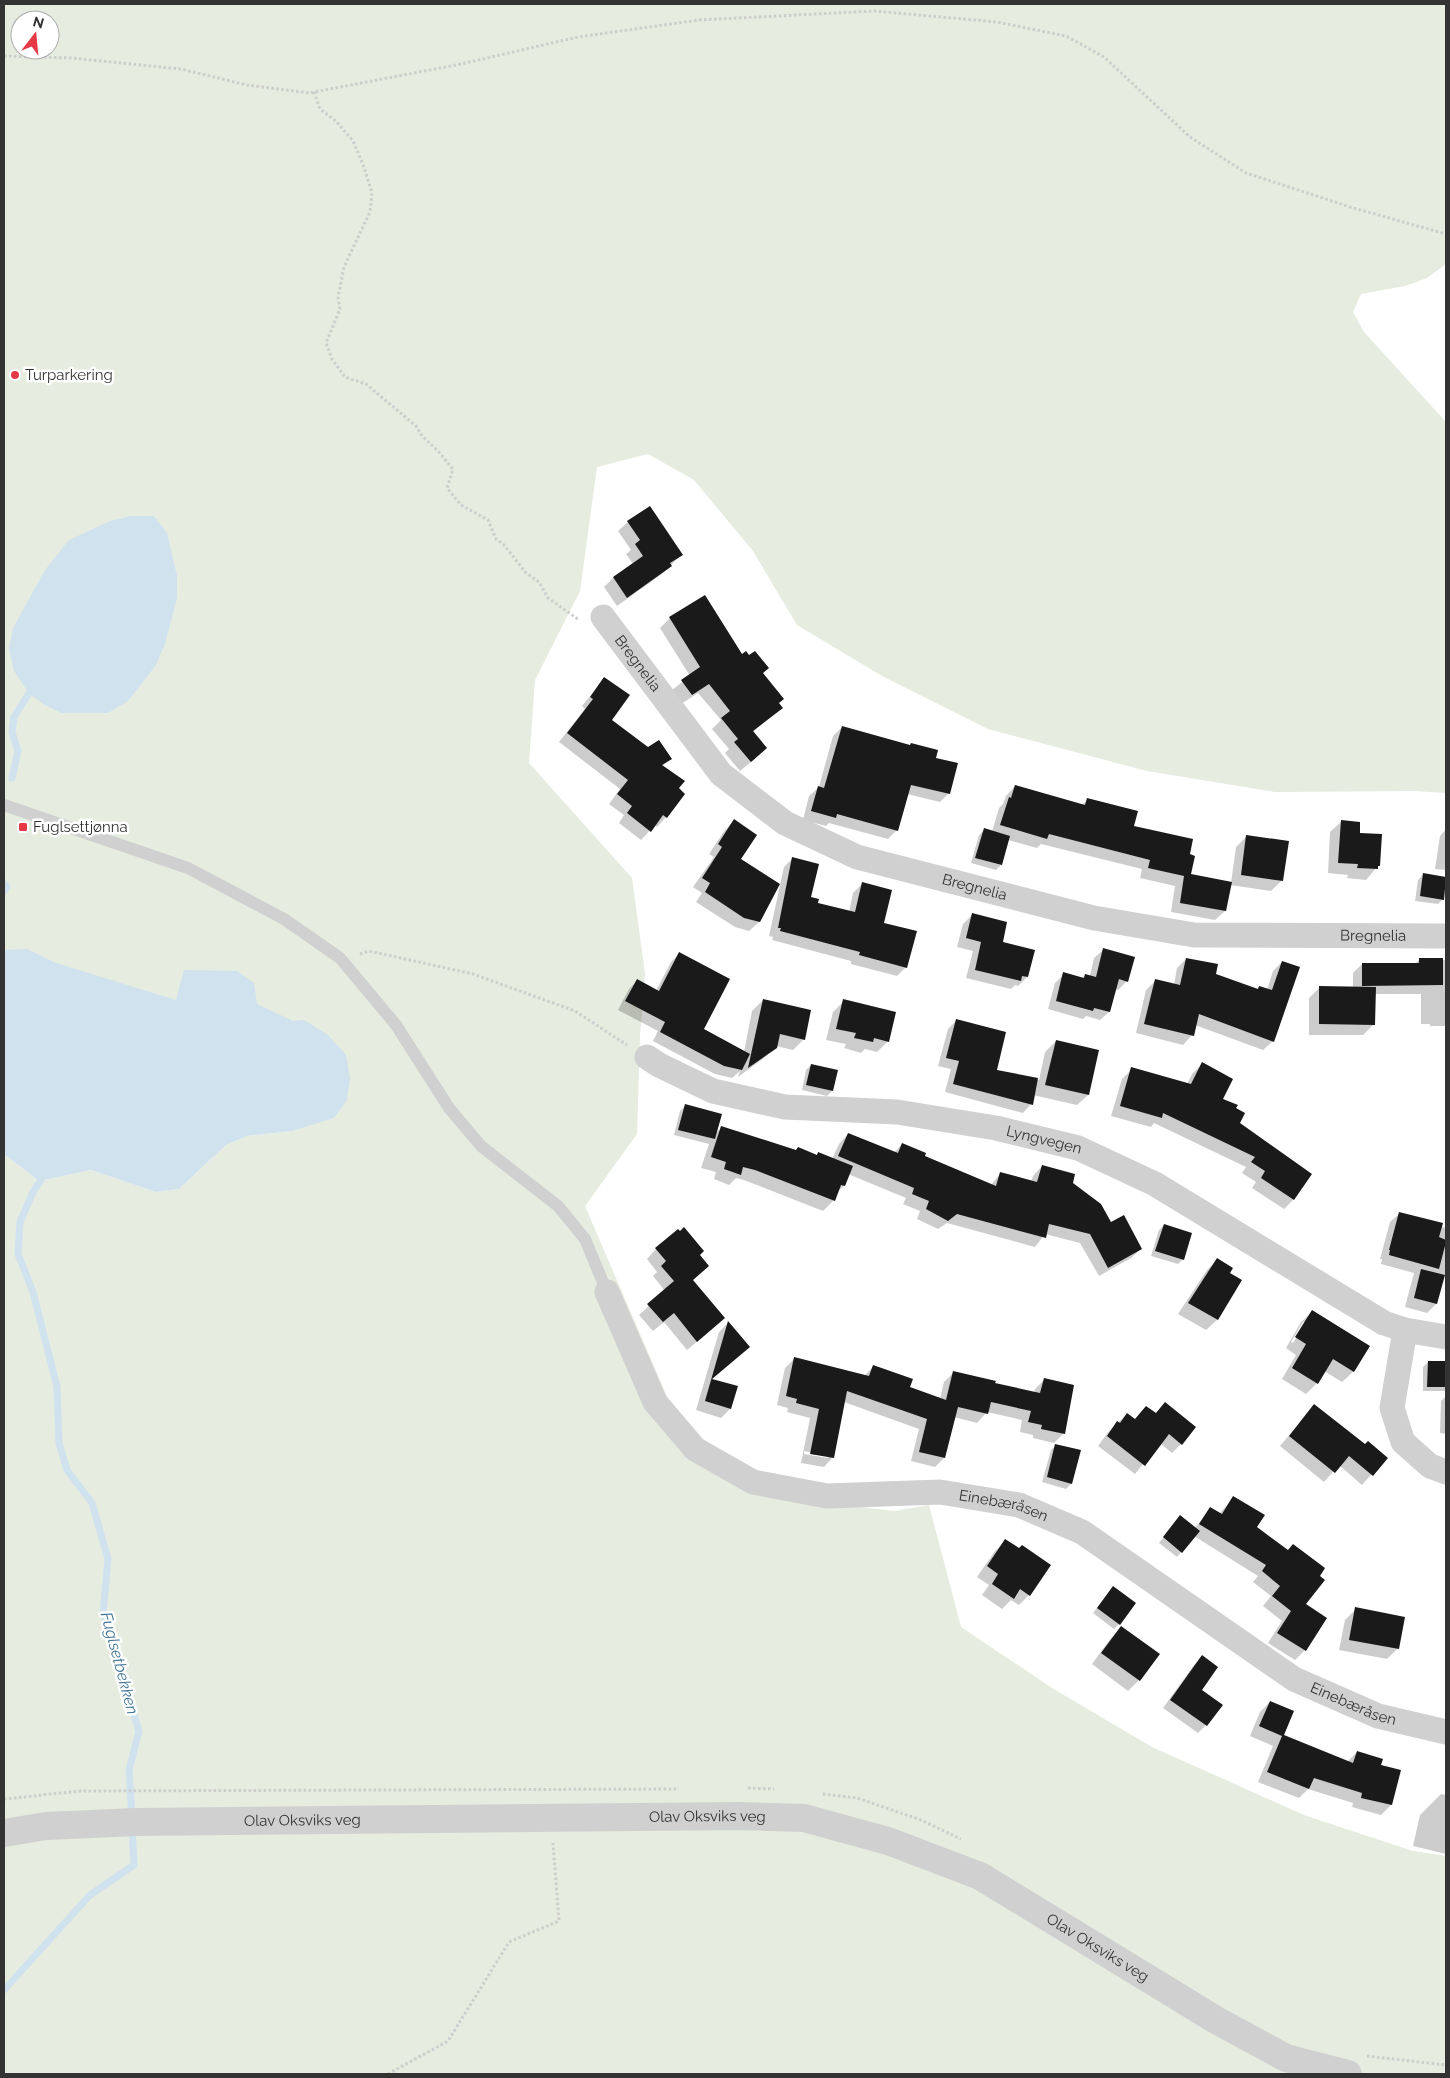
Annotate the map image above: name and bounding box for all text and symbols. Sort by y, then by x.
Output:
north arrow [10,10,60,60]
text: N [31,13,46,32]
place label: Turparkering [25,366,113,384]
marker: Turparkering [9,369,21,381]
street label: Bregnelia [611,631,665,695]
place label: Fuglsettjønna [33,818,128,836]
marker: Fuglsettjønna [17,821,29,833]
street label: Bregnelia [940,870,1009,904]
street label: Bregnelia [1340,927,1406,945]
street label: Lyngvegen [1004,1122,1084,1158]
street label: Einebæråsen [958,1486,1051,1525]
water label: Fuglsetbekken [97,1610,142,1716]
street label: Einebæråsen [1308,1678,1398,1729]
street label: Olav Oksviks veg [649,1807,766,1826]
street label: Olav Oksviks veg [244,1811,361,1830]
street label: Olav Oksviks veg [1043,1910,1152,1986]

